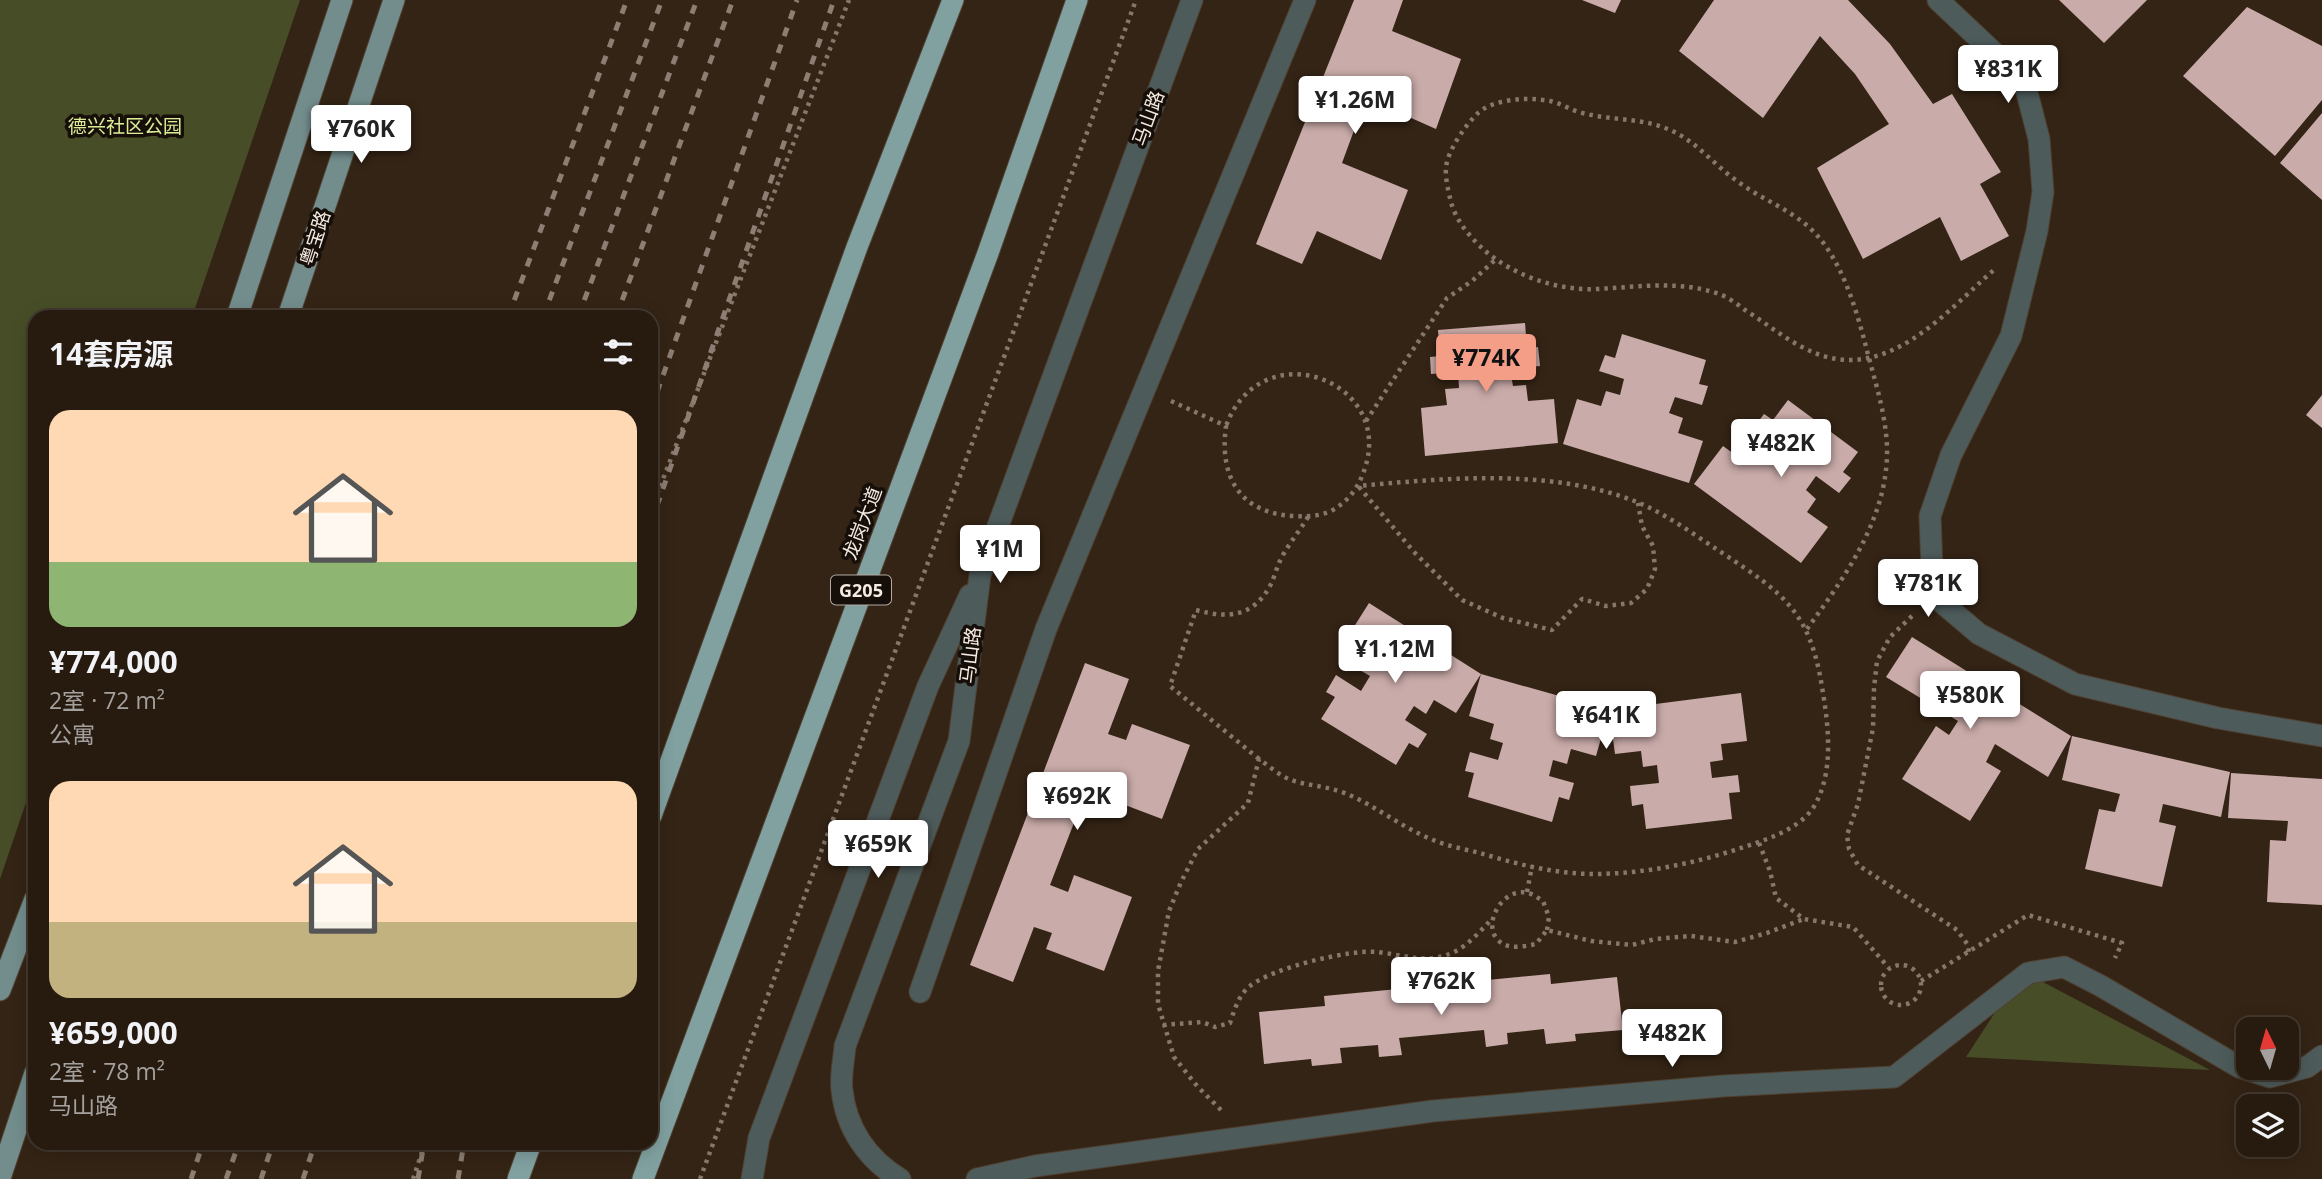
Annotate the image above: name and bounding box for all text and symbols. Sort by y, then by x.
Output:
pin: ¥831K [1959,46,2057,105]
text: ¥831K [1974,52,2042,84]
pin: ¥1.26M [1298,76,1412,136]
text: ¥1.26M [1315,83,1395,115]
street label: 马山路 [1126,87,1170,149]
pin: ¥760K [312,106,410,165]
text: ¥760K [327,112,395,144]
park label: 德兴社区公园 [68,113,182,139]
street label: 粤宝路 [294,207,336,269]
text: 14套房源 [49,333,173,374]
icon: filters [599,333,637,371]
pin: ¥774K [1437,334,1535,394]
text: ¥774K [1452,341,1520,373]
pin: ¥482K [1732,420,1830,479]
text: ¥482K [1747,426,1815,458]
icon: home [280,455,406,581]
street label: 龙岗大道 [836,483,888,563]
pin: ¥1M [966,526,1034,585]
text: ¥1M [976,532,1024,564]
pin: ¥781K [1879,560,1977,619]
text: ¥781K [1894,566,1962,598]
road number: G205 [831,576,891,604]
street label: 马山路 [954,625,986,685]
pin: ¥1.12M [1338,626,1452,685]
text: ¥1.12M [1355,632,1435,664]
text: ¥774,000 [49,641,178,682]
pin: ¥580K [1921,672,2019,731]
text: ¥580K [1936,678,2004,710]
text: 2室 · 72 m² [49,684,165,716]
pin: ¥641K [1557,692,1655,751]
text: ¥641K [1572,698,1640,730]
text: 公寓 [49,718,95,750]
pin: ¥692K [1028,772,1126,832]
text: ¥692K [1043,779,1111,811]
pin: ¥659K [829,820,927,880]
icon: home [280,826,406,952]
text: ¥659K [844,827,912,859]
pin: ¥762K [1392,958,1490,1017]
text: ¥762K [1407,964,1475,996]
pin: ¥482K [1623,1010,1721,1069]
text: ¥659,000 [49,1012,178,1053]
text: ¥482K [1638,1016,1706,1048]
north arrow [2236,1017,2300,1080]
map controls [2236,1017,2299,1157]
text: 2室 · 78 m² [49,1055,165,1087]
text: 马山路 [49,1089,118,1121]
button: layers [2236,1094,2299,1157]

